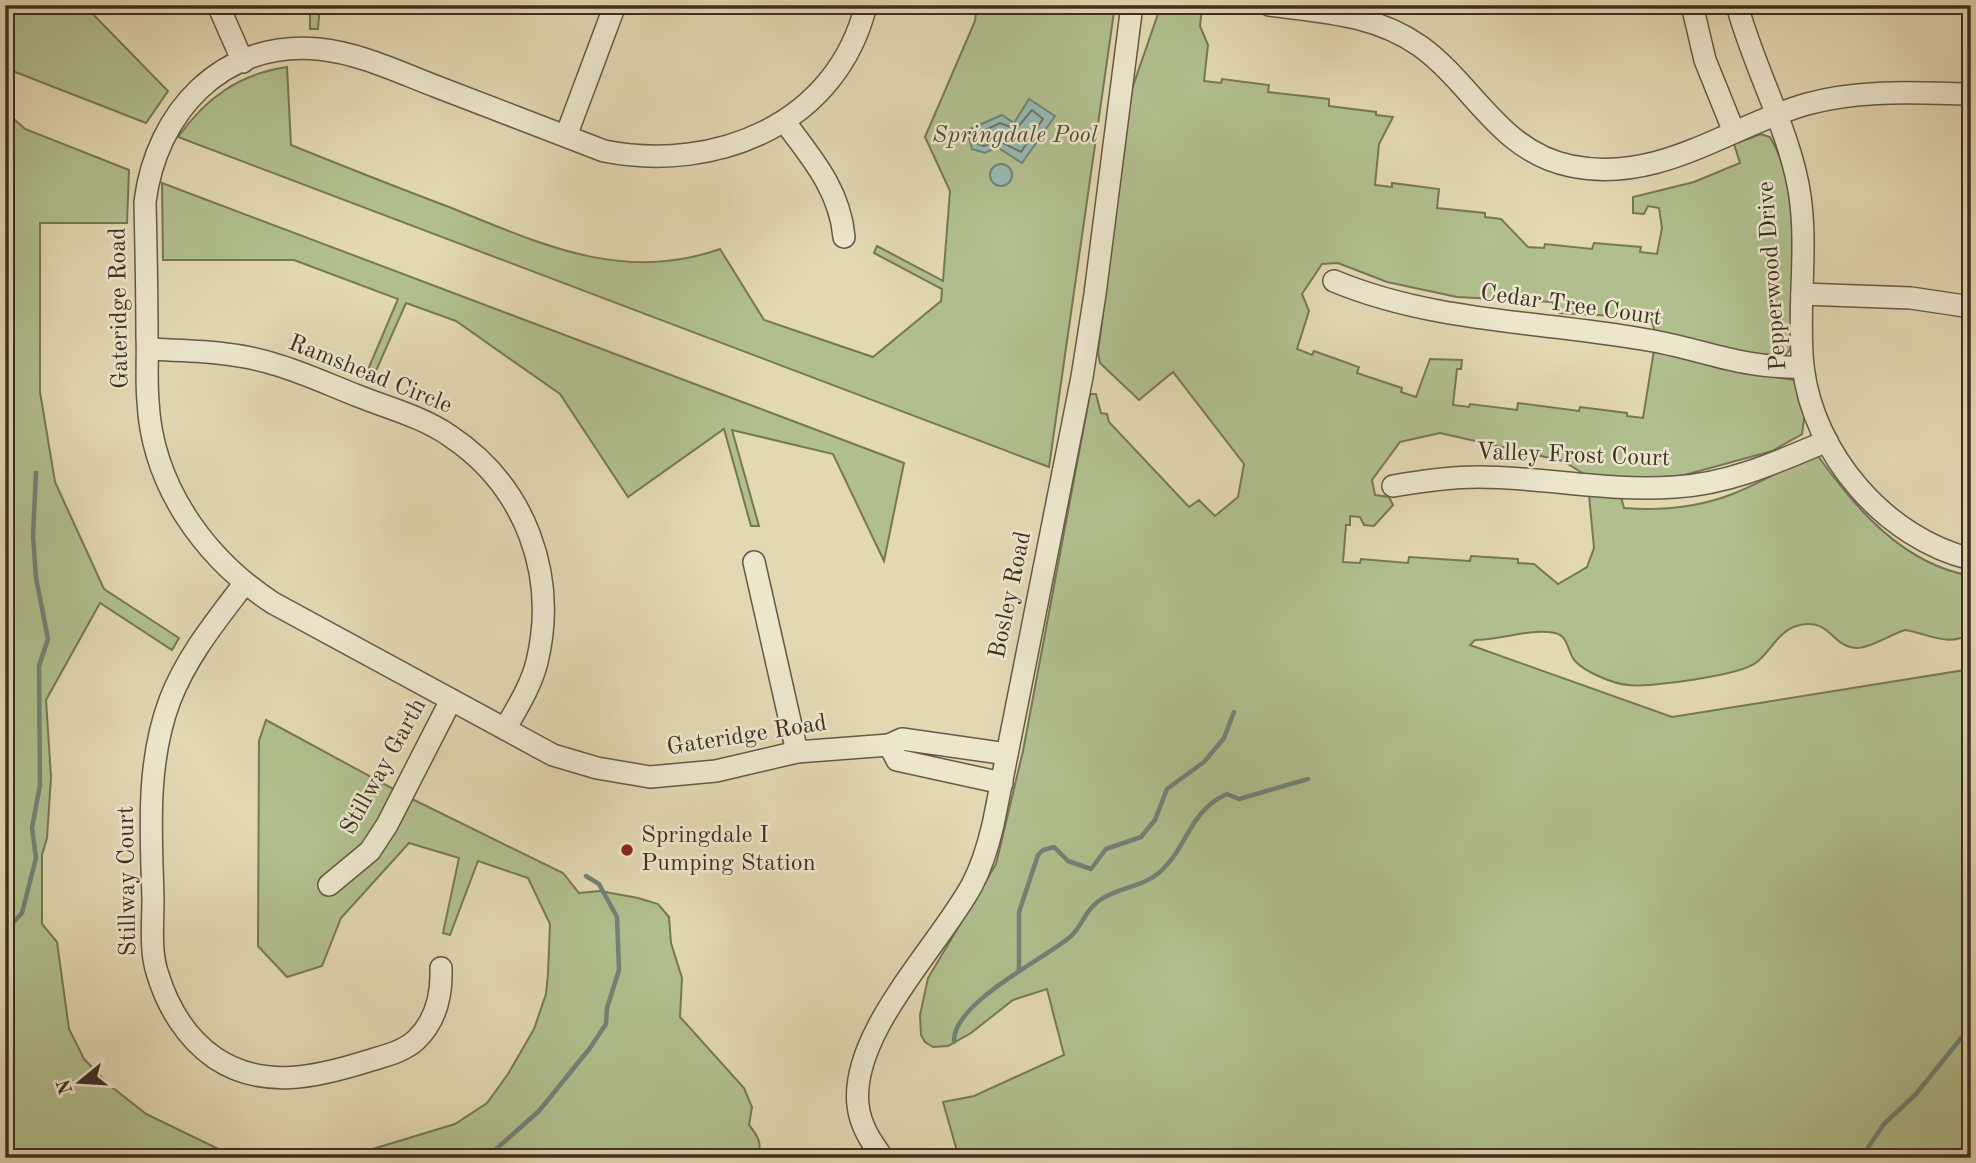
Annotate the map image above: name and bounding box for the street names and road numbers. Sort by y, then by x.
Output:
street label: Pepperwood Drive [1754,180,1792,372]
street label: Gateridge Road [107,227,133,389]
street label: Cedar Tree Court [1479,281,1663,331]
street label: Ramshead Circle [285,331,455,419]
street label: Valley Frost Court [1475,441,1671,471]
street label: Bosley Road [986,529,1036,661]
street label: Stillway Garth [337,695,431,839]
street label: Gateridge Road [665,712,829,760]
street label: Stillway Court [115,806,141,956]

